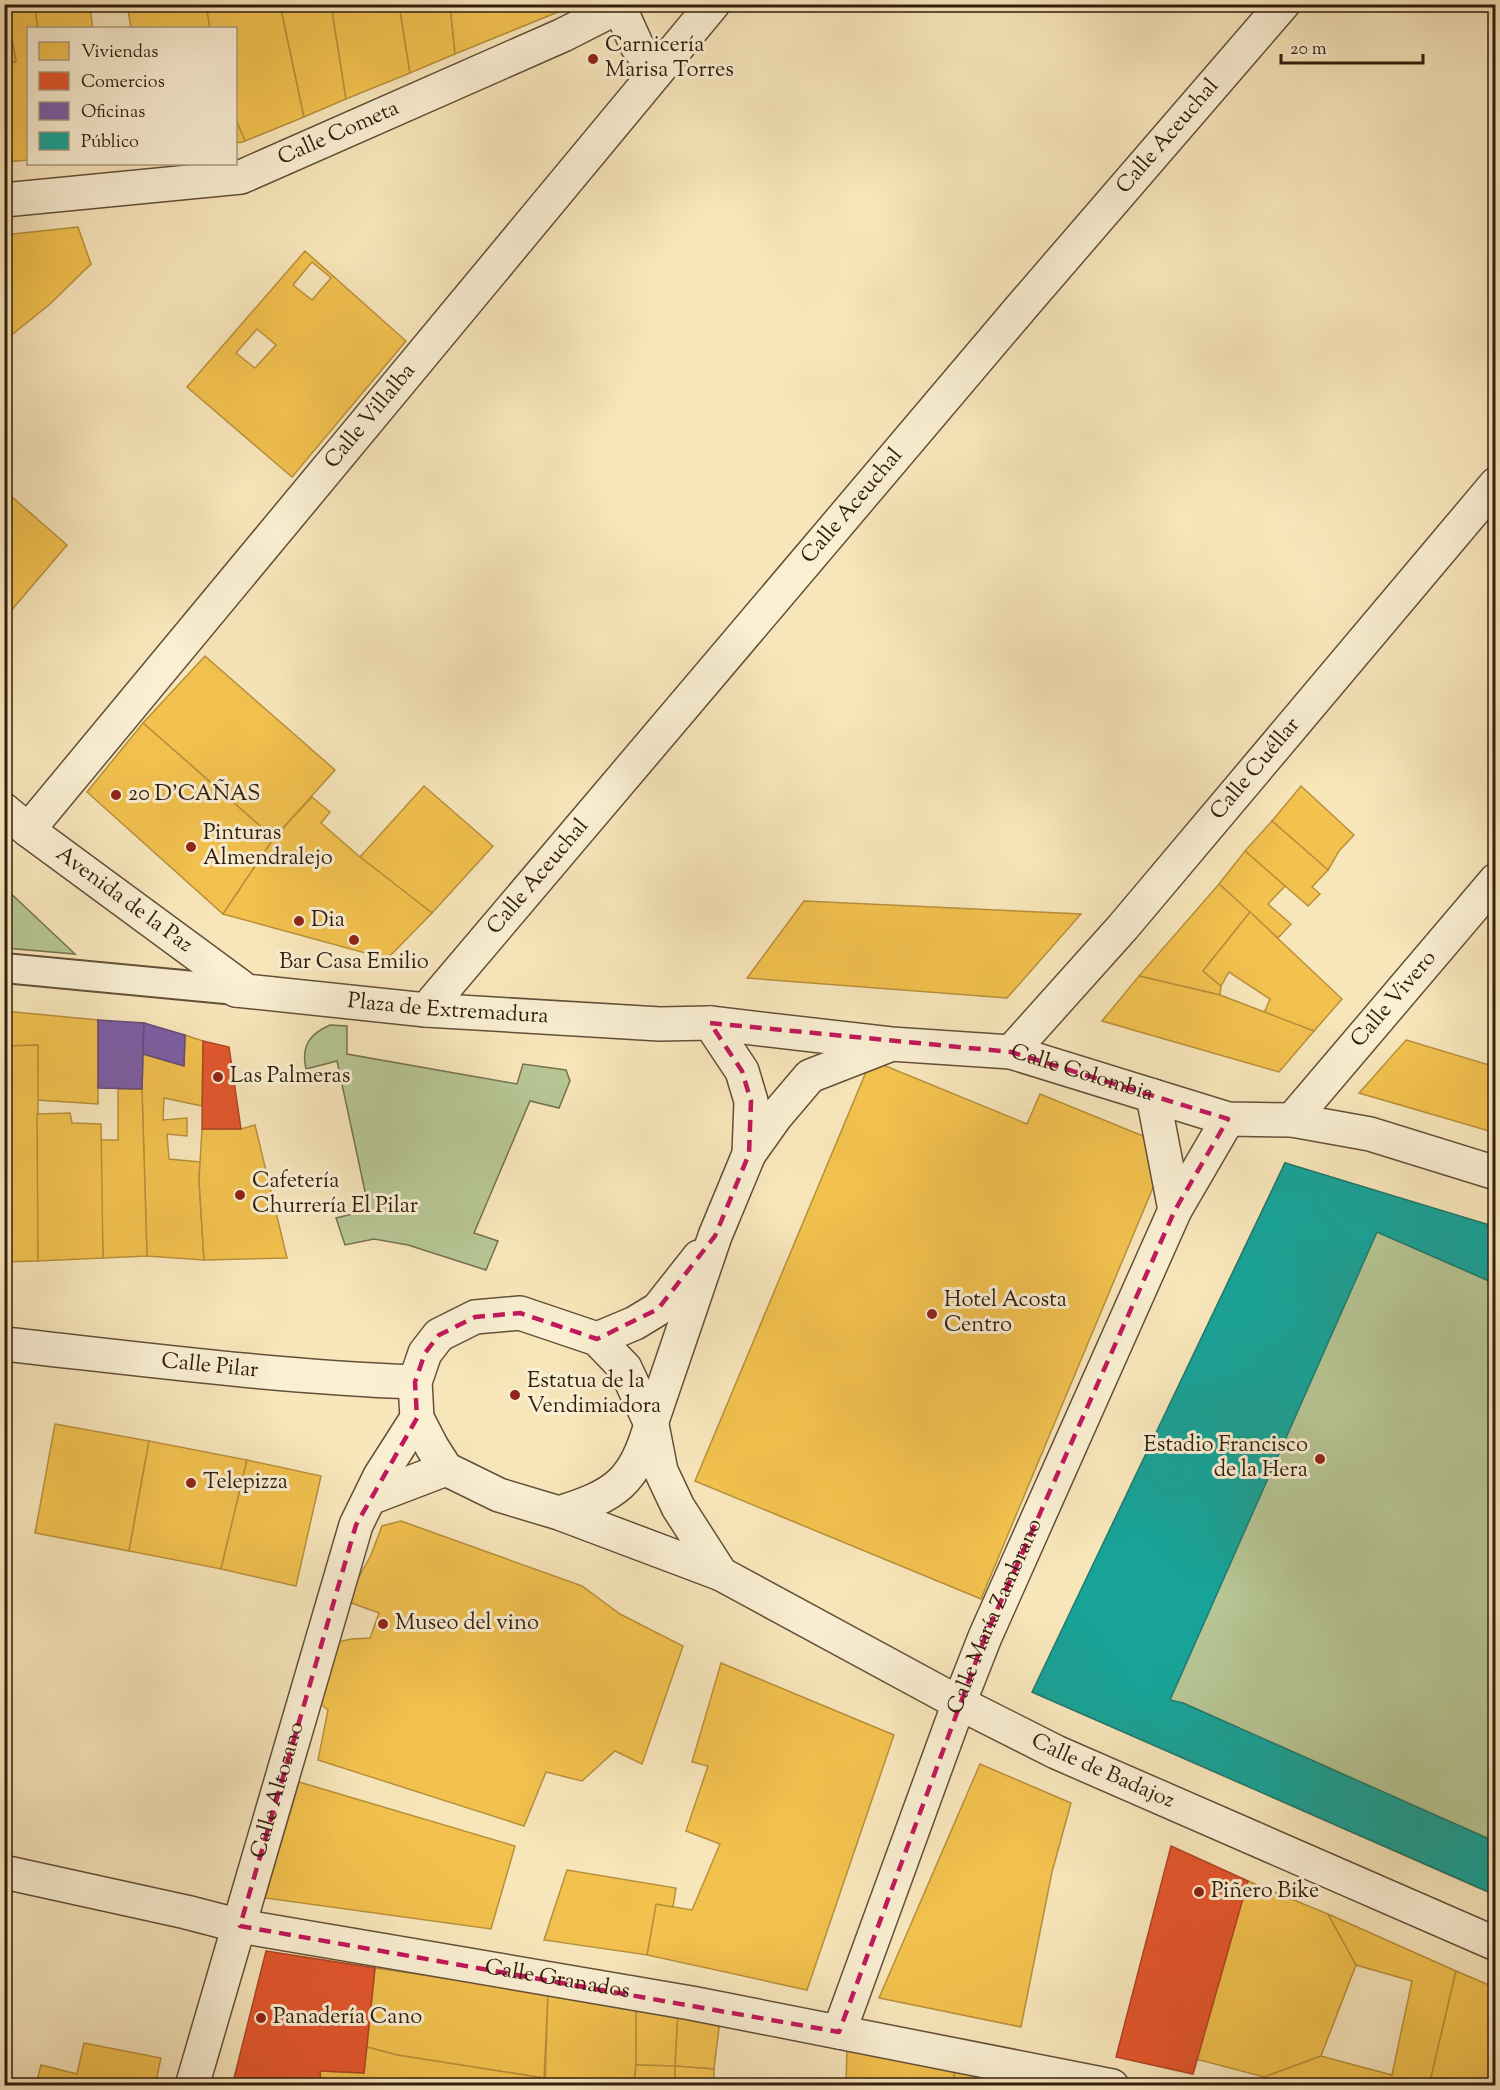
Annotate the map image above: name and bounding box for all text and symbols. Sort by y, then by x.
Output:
legend [27,27,237,165]
scale bar [1281,27,1424,65]
place label: Carnicería Marisa Torres [605,30,734,87]
text: 20 m [1290,37,1327,63]
text: Viviendas [81,40,158,66]
marker: Carnicería Marisa Torres [586,52,600,66]
text: Comercios [81,70,165,96]
street label: Calle Aceuchal [1109,72,1227,202]
street label: Calle Cometa [273,93,405,175]
text: Oficinas [81,100,145,126]
text: Público [81,130,139,156]
street label: Calle Villalba [318,357,424,476]
street label: Calle Aceuchal [794,441,911,571]
street label: Calle Cuéllar [1203,711,1308,828]
place label: 20 D'CAÑAS [128,778,260,811]
marker: 20 D'CAÑAS [109,788,123,802]
street label: Calle Aceuchal [480,812,597,942]
place label: Pinturas Almendralejo [203,818,333,875]
street label: Avenida de la Paz [49,839,199,962]
marker: Pinturas Almendralejo [184,840,198,854]
place label: Dia [311,905,345,937]
marker: Dia [292,914,306,928]
marker: Bar Casa Emilio [347,933,361,947]
street label: Calle Vivero [1344,944,1445,1055]
place label: Bar Casa Emilio [279,947,429,979]
street label: Plaza de Extremadura [346,986,550,1033]
street label: Calle Colombia [1006,1037,1157,1111]
place label: Las Palmeras [230,1061,350,1093]
marker: Las Palmeras [211,1070,225,1084]
place label: Cafetería Churrería El Pilar [252,1166,418,1223]
marker: Cafetería Churrería El Pilar [233,1188,247,1202]
place label: Hotel Acosta Centro [944,1285,1067,1342]
marker: Hotel Acosta Centro [925,1307,939,1321]
street label: Calle Pilar [160,1346,260,1387]
place label: Estatua de la Vendimiadora [527,1366,661,1423]
marker: Estatua de la Vendimiadora [508,1388,522,1402]
place label: Estadio Francisco de la Hera [1144,1430,1308,1487]
marker: Estadio Francisco de la Hera [1313,1452,1327,1466]
place label: Telepizza [203,1467,288,1499]
marker: Telepizza [184,1476,198,1490]
street label: Calle María Zambrano [940,1514,1052,1719]
place label: Museo del vino [395,1608,539,1640]
marker: Museo del vino [376,1617,390,1631]
street label: Calle Altozano [243,1718,314,1863]
street label: Calle de Badajoz [1025,1726,1179,1818]
place label: Piñero Bike [1211,1876,1319,1908]
marker: Piñero Bike [1192,1885,1206,1899]
street label: Calle Granados [482,1952,632,2008]
place label: Panadería Cano [273,2002,422,2034]
marker: Panadería Cano [254,2011,268,2025]

